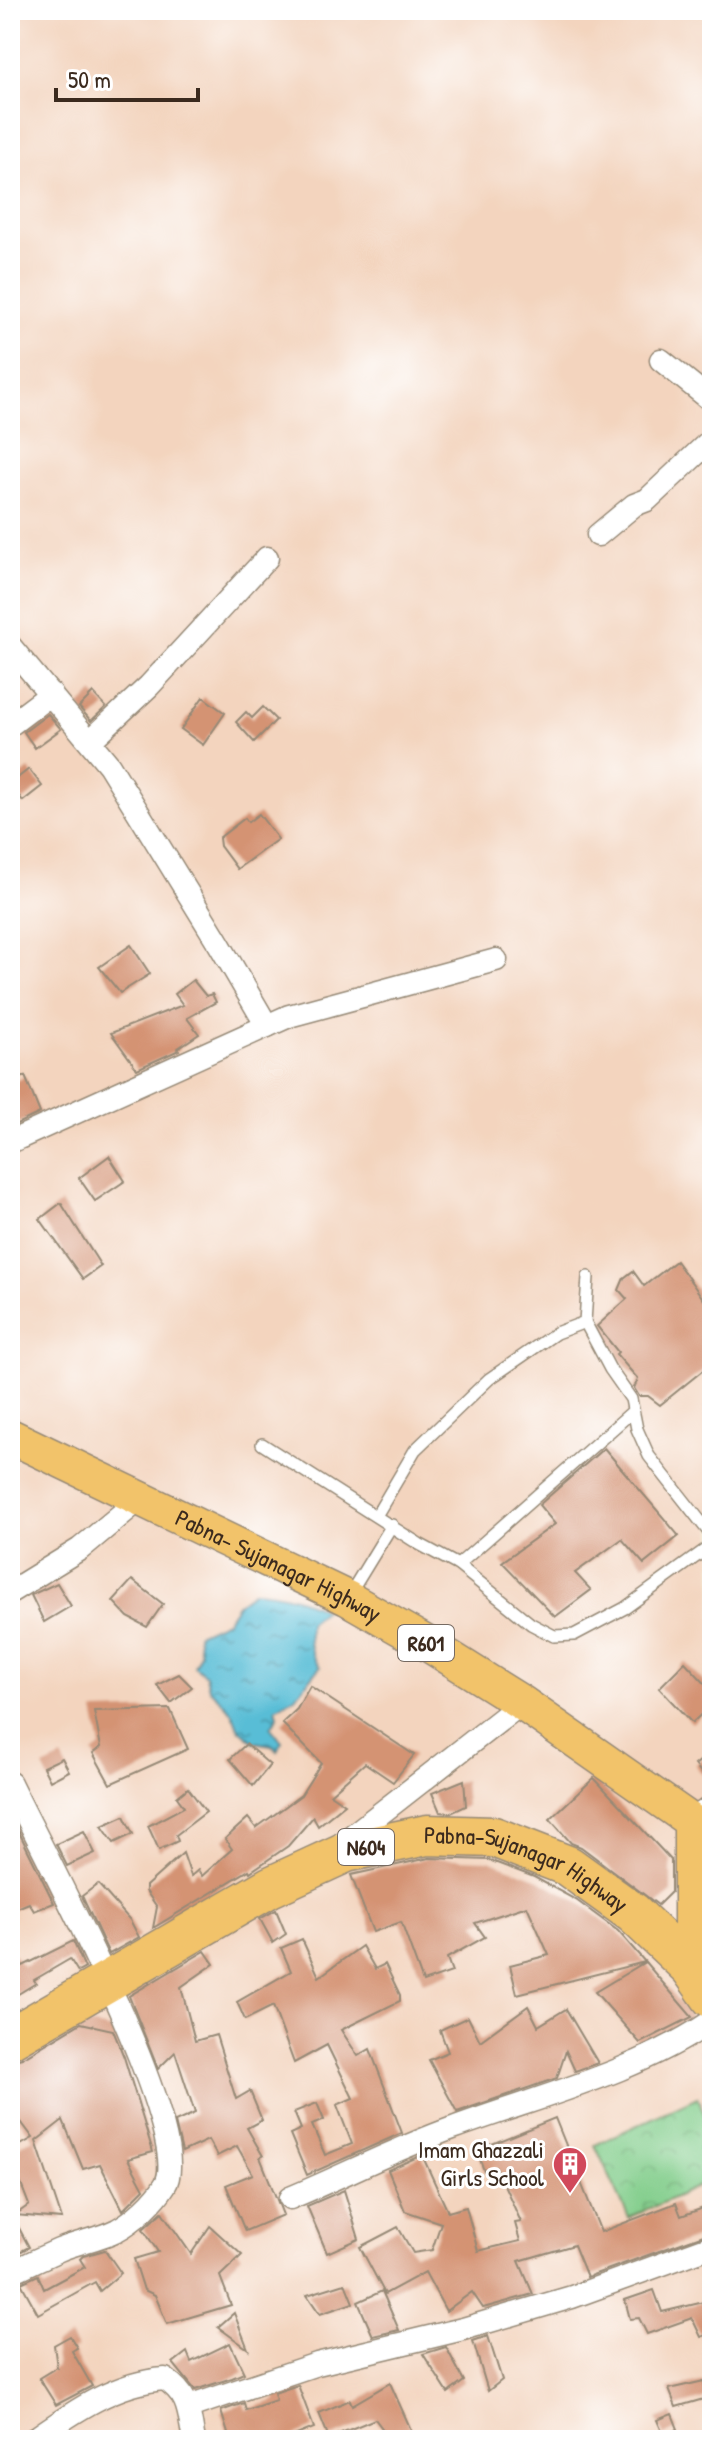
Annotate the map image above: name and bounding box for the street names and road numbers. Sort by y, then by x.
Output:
street label: Pabna- Sujanagar Highway [171,1501,387,1629]
road number: R601 [398,1625,454,1661]
street label: Pabna-Sujanagar Highway [424,1818,635,1919]
road number: N604 [338,1829,394,1865]

